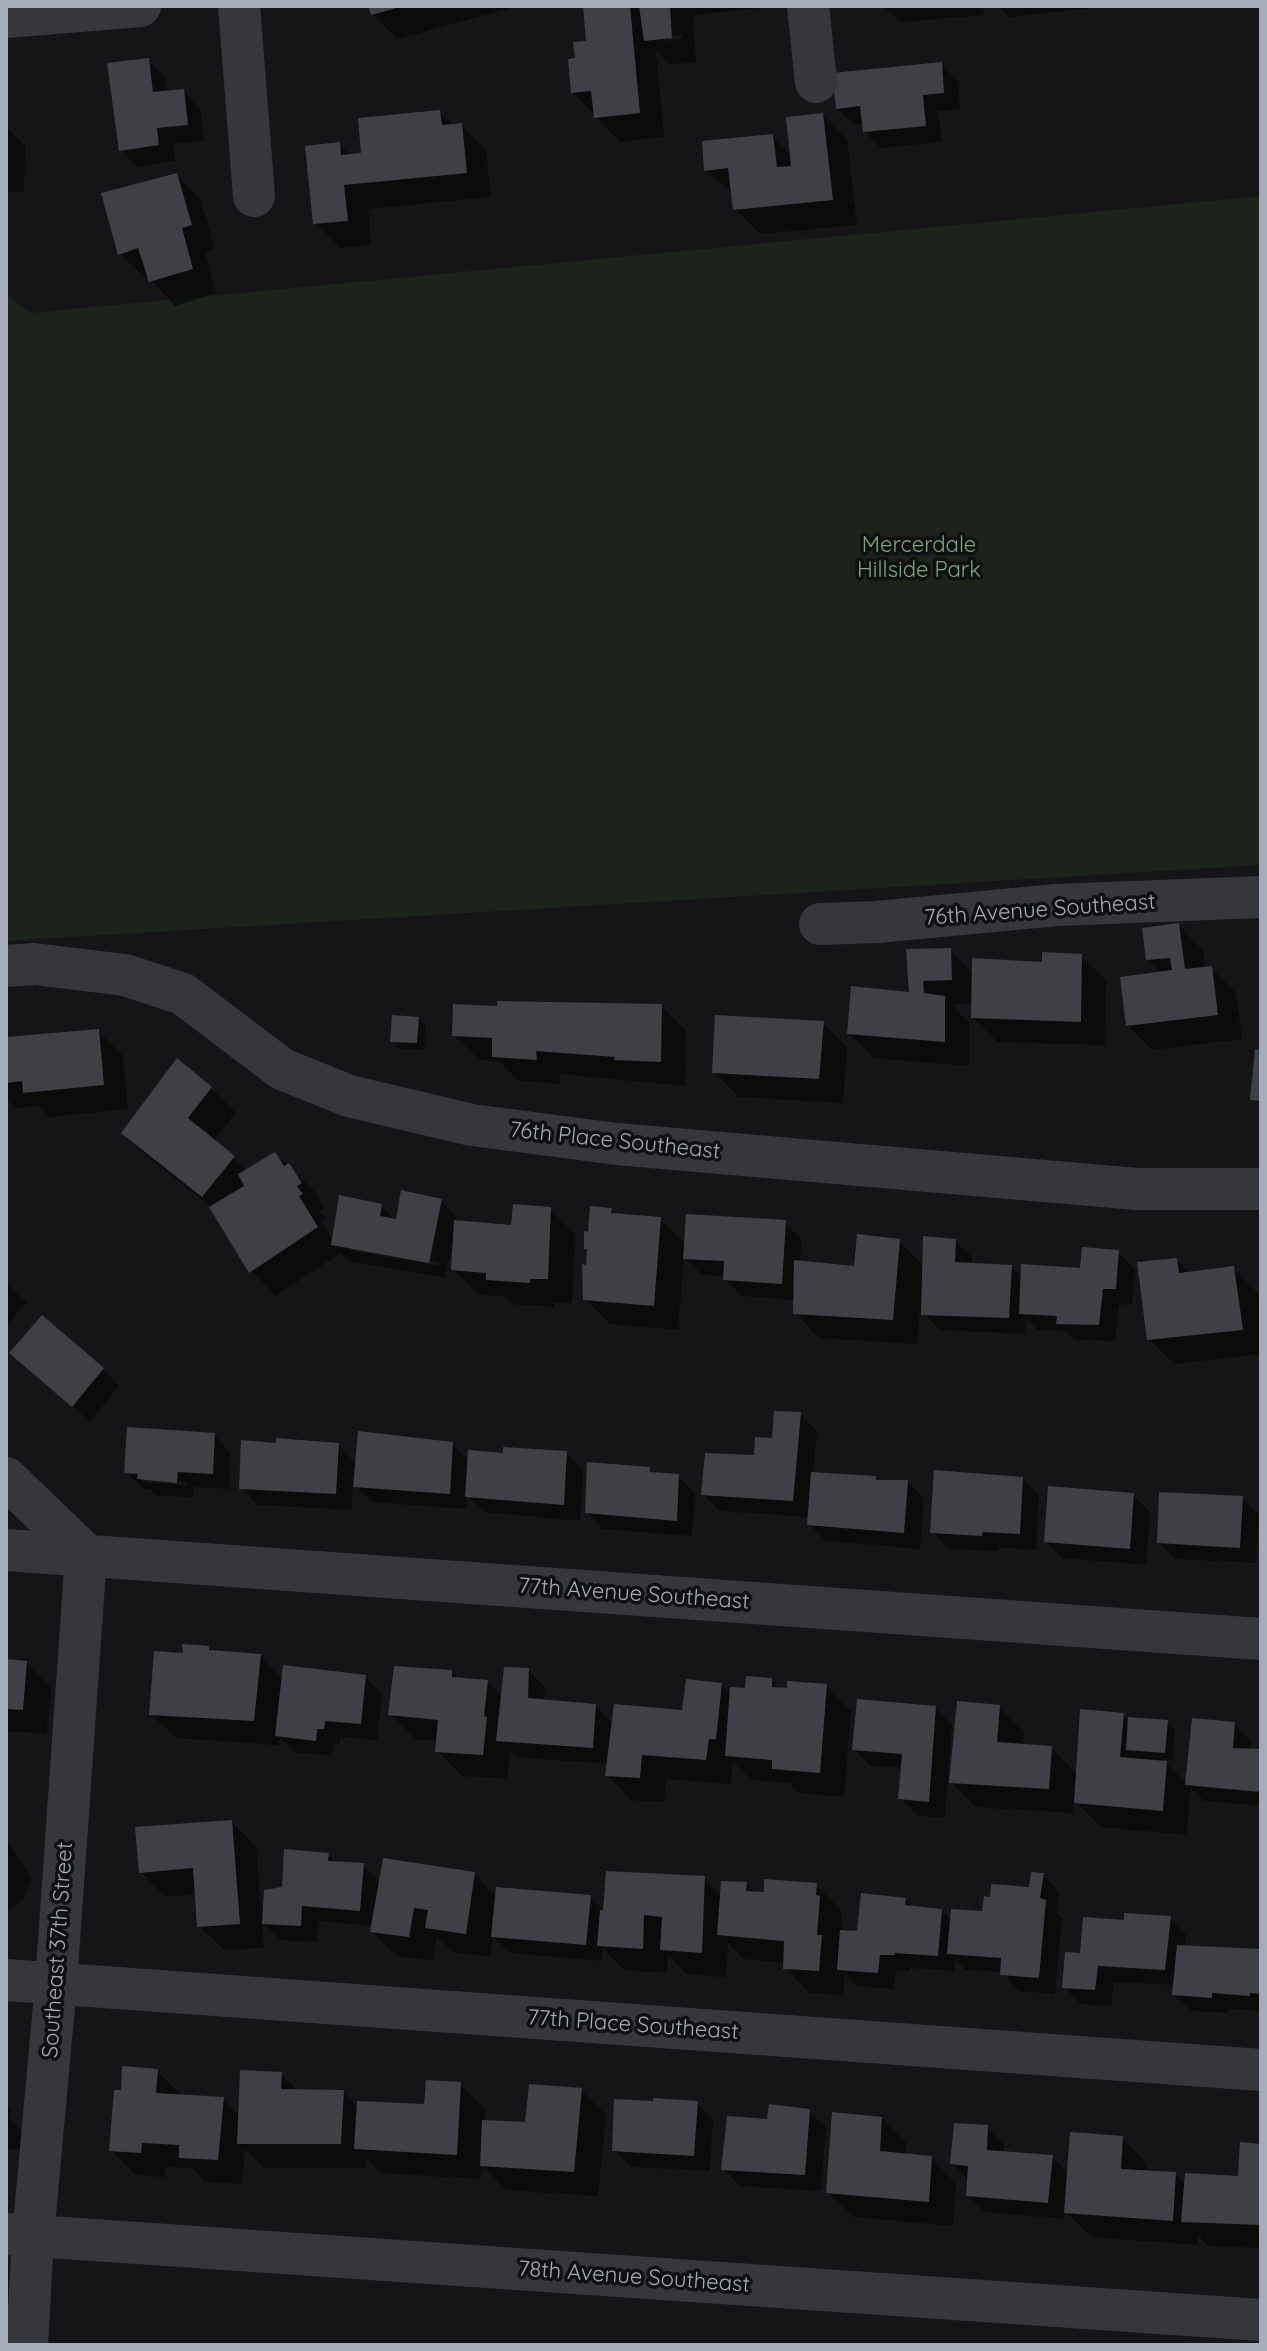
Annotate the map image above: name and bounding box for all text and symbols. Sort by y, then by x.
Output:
park label: Mercerdale Hillside Park [857,532,981,584]
street label: 76th Avenue Southeast [924,889,1156,931]
street label: 76th Place Southeast [508,1117,722,1165]
street label: 77th Avenue Southeast [518,1573,750,1615]
street label: Southeast 37th Street [37,1841,79,2059]
street label: 77th Place Southeast [527,2004,739,2046]
street label: 78th Avenue Southeast [517,2256,751,2298]

